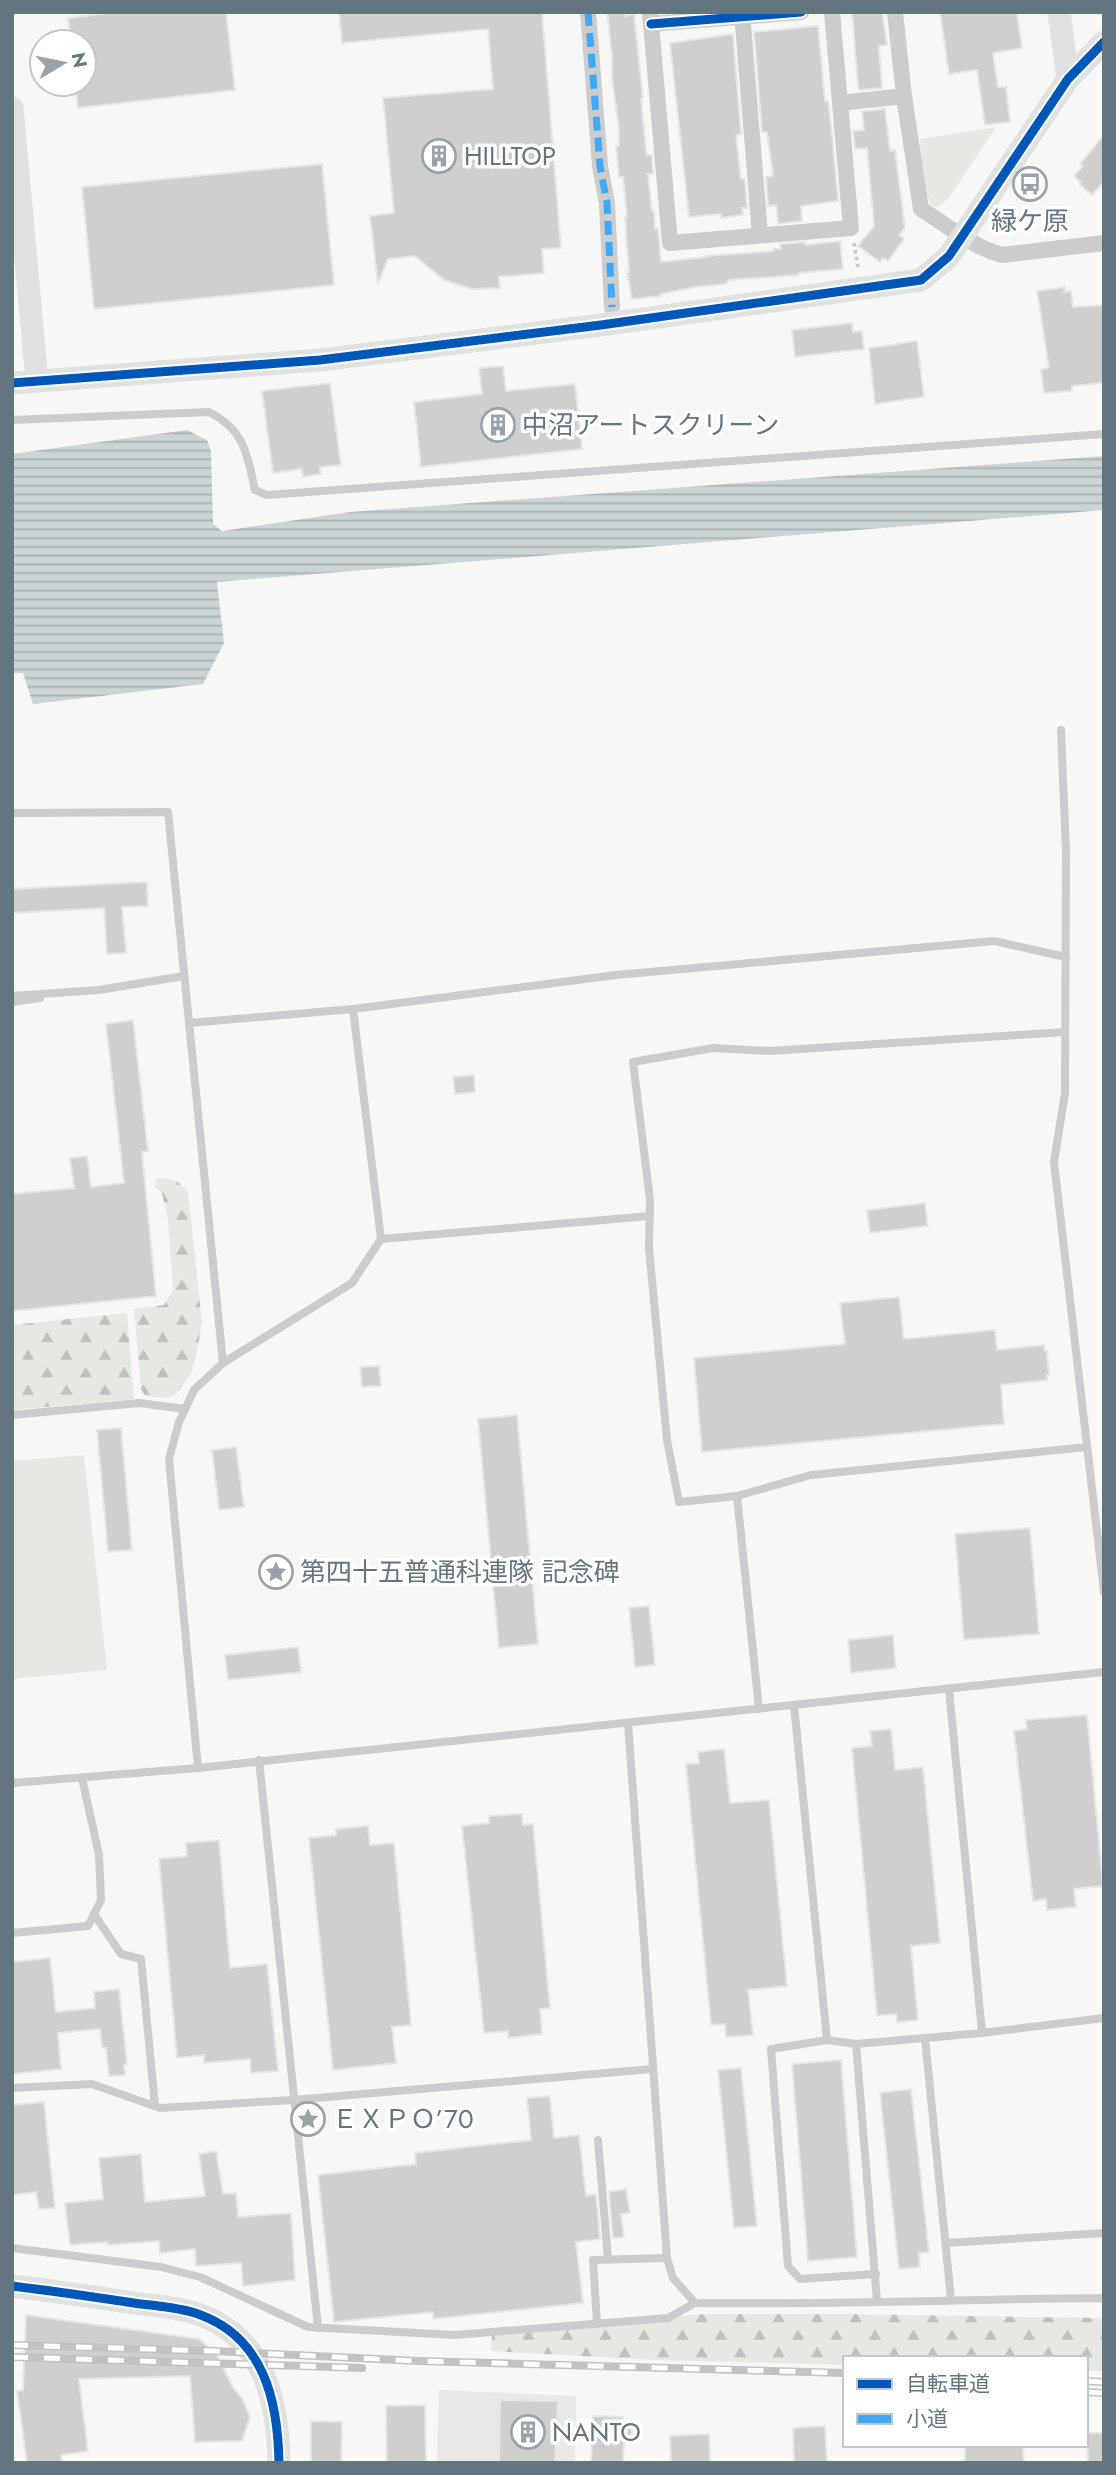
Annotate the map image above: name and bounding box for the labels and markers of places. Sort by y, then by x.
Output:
building icon: HILLTOP [420,137,458,175]
place label: HILLTOP [464,137,556,175]
bus stop icon: 緑ケ原 [1011,165,1049,203]
place label: 緑ケ原 [991,202,1069,240]
building icon: 中沼アートスクリーン [479,406,517,444]
place label: 中沼アートスクリーン [522,406,779,444]
place icon: 第四十五普通科連隊 記念碑 [257,1553,295,1591]
place label: 第四十五普通科連隊 記念碑 [300,1553,620,1591]
place icon: ＥＸＰＯ’７０ [289,2100,327,2138]
place label: ＥＸＰＯ’７０ [332,2100,473,2138]
building icon: NANTO [509,2413,547,2451]
place label: NANTO [552,2413,641,2451]

